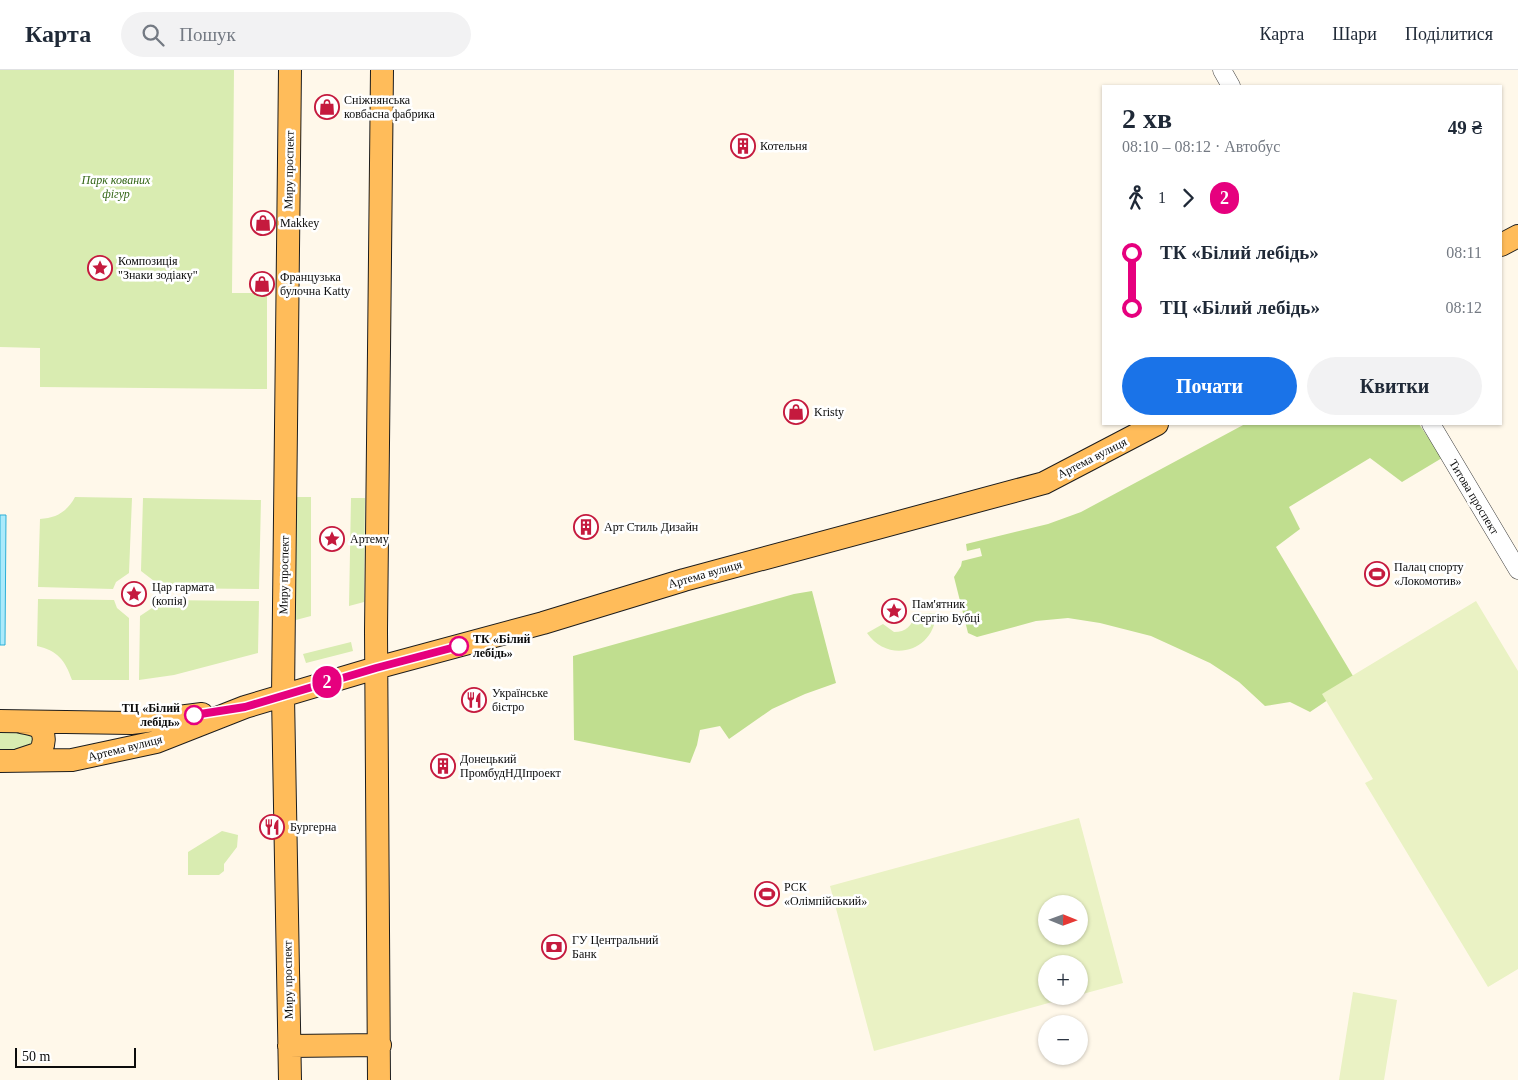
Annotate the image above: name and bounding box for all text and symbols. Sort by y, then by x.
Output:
search box [121,12,471,57]
text: Карта [25,21,91,47]
icon: search [139,21,167,49]
text: Пошук [179,24,236,45]
text: Карта [1260,24,1304,44]
text: Шари [1332,24,1377,44]
text: Поділитися [1405,24,1493,44]
place label: Сніжнянська ковбасна фабрика [344,93,436,121]
shop icon: Сніжнянська ковбасна фабрика [314,94,340,120]
text: 2 хв [1122,103,1172,134]
text: 49 ₴ [1448,117,1482,138]
street label: Миру проспект [281,130,297,209]
building icon: Котельня [730,133,756,159]
text: 08:10 – 08:12 · Автобус [1122,138,1280,155]
place label: Котельня [760,139,808,153]
park label: Парк кованих фігур [81,173,151,201]
icon: walk [1122,184,1150,212]
icon: forward [1174,184,1202,212]
text: 2 [1220,188,1229,208]
text: 1 [1158,189,1166,206]
shop icon: Makkey [250,210,276,236]
place label: Makkey [280,216,319,230]
text: ТК «Білий лебідь» [1160,242,1319,263]
text: 08:11 [1446,244,1482,261]
place label: Композиція "Знаки зодіаку" [118,254,198,282]
place icon: Композиція "Знаки зодіаку" [87,255,113,281]
place label: Французька булочна Katty [280,270,350,298]
shop icon: Французька булочна Katty [249,271,275,297]
text: ТЦ «Білий лебідь» [1160,297,1320,318]
text: 08:12 [1446,299,1482,316]
button: Почати [1122,357,1297,415]
button: Квитки [1307,357,1482,415]
shop icon: Kristy [783,399,809,425]
place label: Kristy [814,405,844,419]
street label: Артема вулиця [1055,434,1129,481]
street label: Титова проспект [1446,457,1502,538]
building icon: Арт Стиль Дизайн [573,514,599,540]
place label: Арт Стиль Дизайн [604,520,699,534]
place icon: Артему [319,526,345,552]
place label: Артему [350,532,389,546]
street label: Миру проспект [276,535,292,614]
street label: Артема вулиця [667,557,744,591]
place label: Палац спорту «Локомотив» [1394,560,1464,588]
sports icon: Палац спорту «Локомотив» [1364,561,1390,587]
place label: Цар гармата (копія) [152,580,215,608]
place icon: Цар гармата (копія) [121,581,147,607]
place label: Пам'ятник Сергію Бубці [912,597,981,625]
place icon: Пам'ятник Сергію Бубці [881,598,907,624]
place label: ТК «Білий лебідь» [473,632,531,660]
marker: ТК «Білий лебідь» [449,636,469,656]
line badge: 2 [311,666,343,698]
text: 2 [323,672,332,692]
place label: Українське бістро [492,686,548,714]
restaurant icon: Українське бістро [461,687,487,713]
place label: ТЦ «Білий лебідь» [122,701,180,729]
marker: ТЦ «Білий лебідь» [184,705,204,725]
street label: Артема вулиця [86,732,164,764]
place label: Донецький ПромбудНДІпроект [460,752,561,780]
building icon: Донецький ПромбудНДІпроект [430,753,456,779]
restaurant icon: Бургерна [259,814,285,840]
place label: Бургерна [290,820,337,834]
place label: РСК «Олімпійський» [784,880,867,908]
sports icon: РСК «Олімпійський» [754,881,780,907]
north arrow [1038,895,1088,945]
map controls [1038,895,1088,1065]
place label: ГУ Центральний Банк [572,933,659,961]
bank icon: ГУ Центральний Банк [541,934,567,960]
street label: Миру проспект [280,940,296,1019]
button: + [1038,955,1088,1005]
button: − [1038,1015,1088,1065]
scale bar [15,1045,136,1068]
text: 50 m [22,1049,50,1064]

